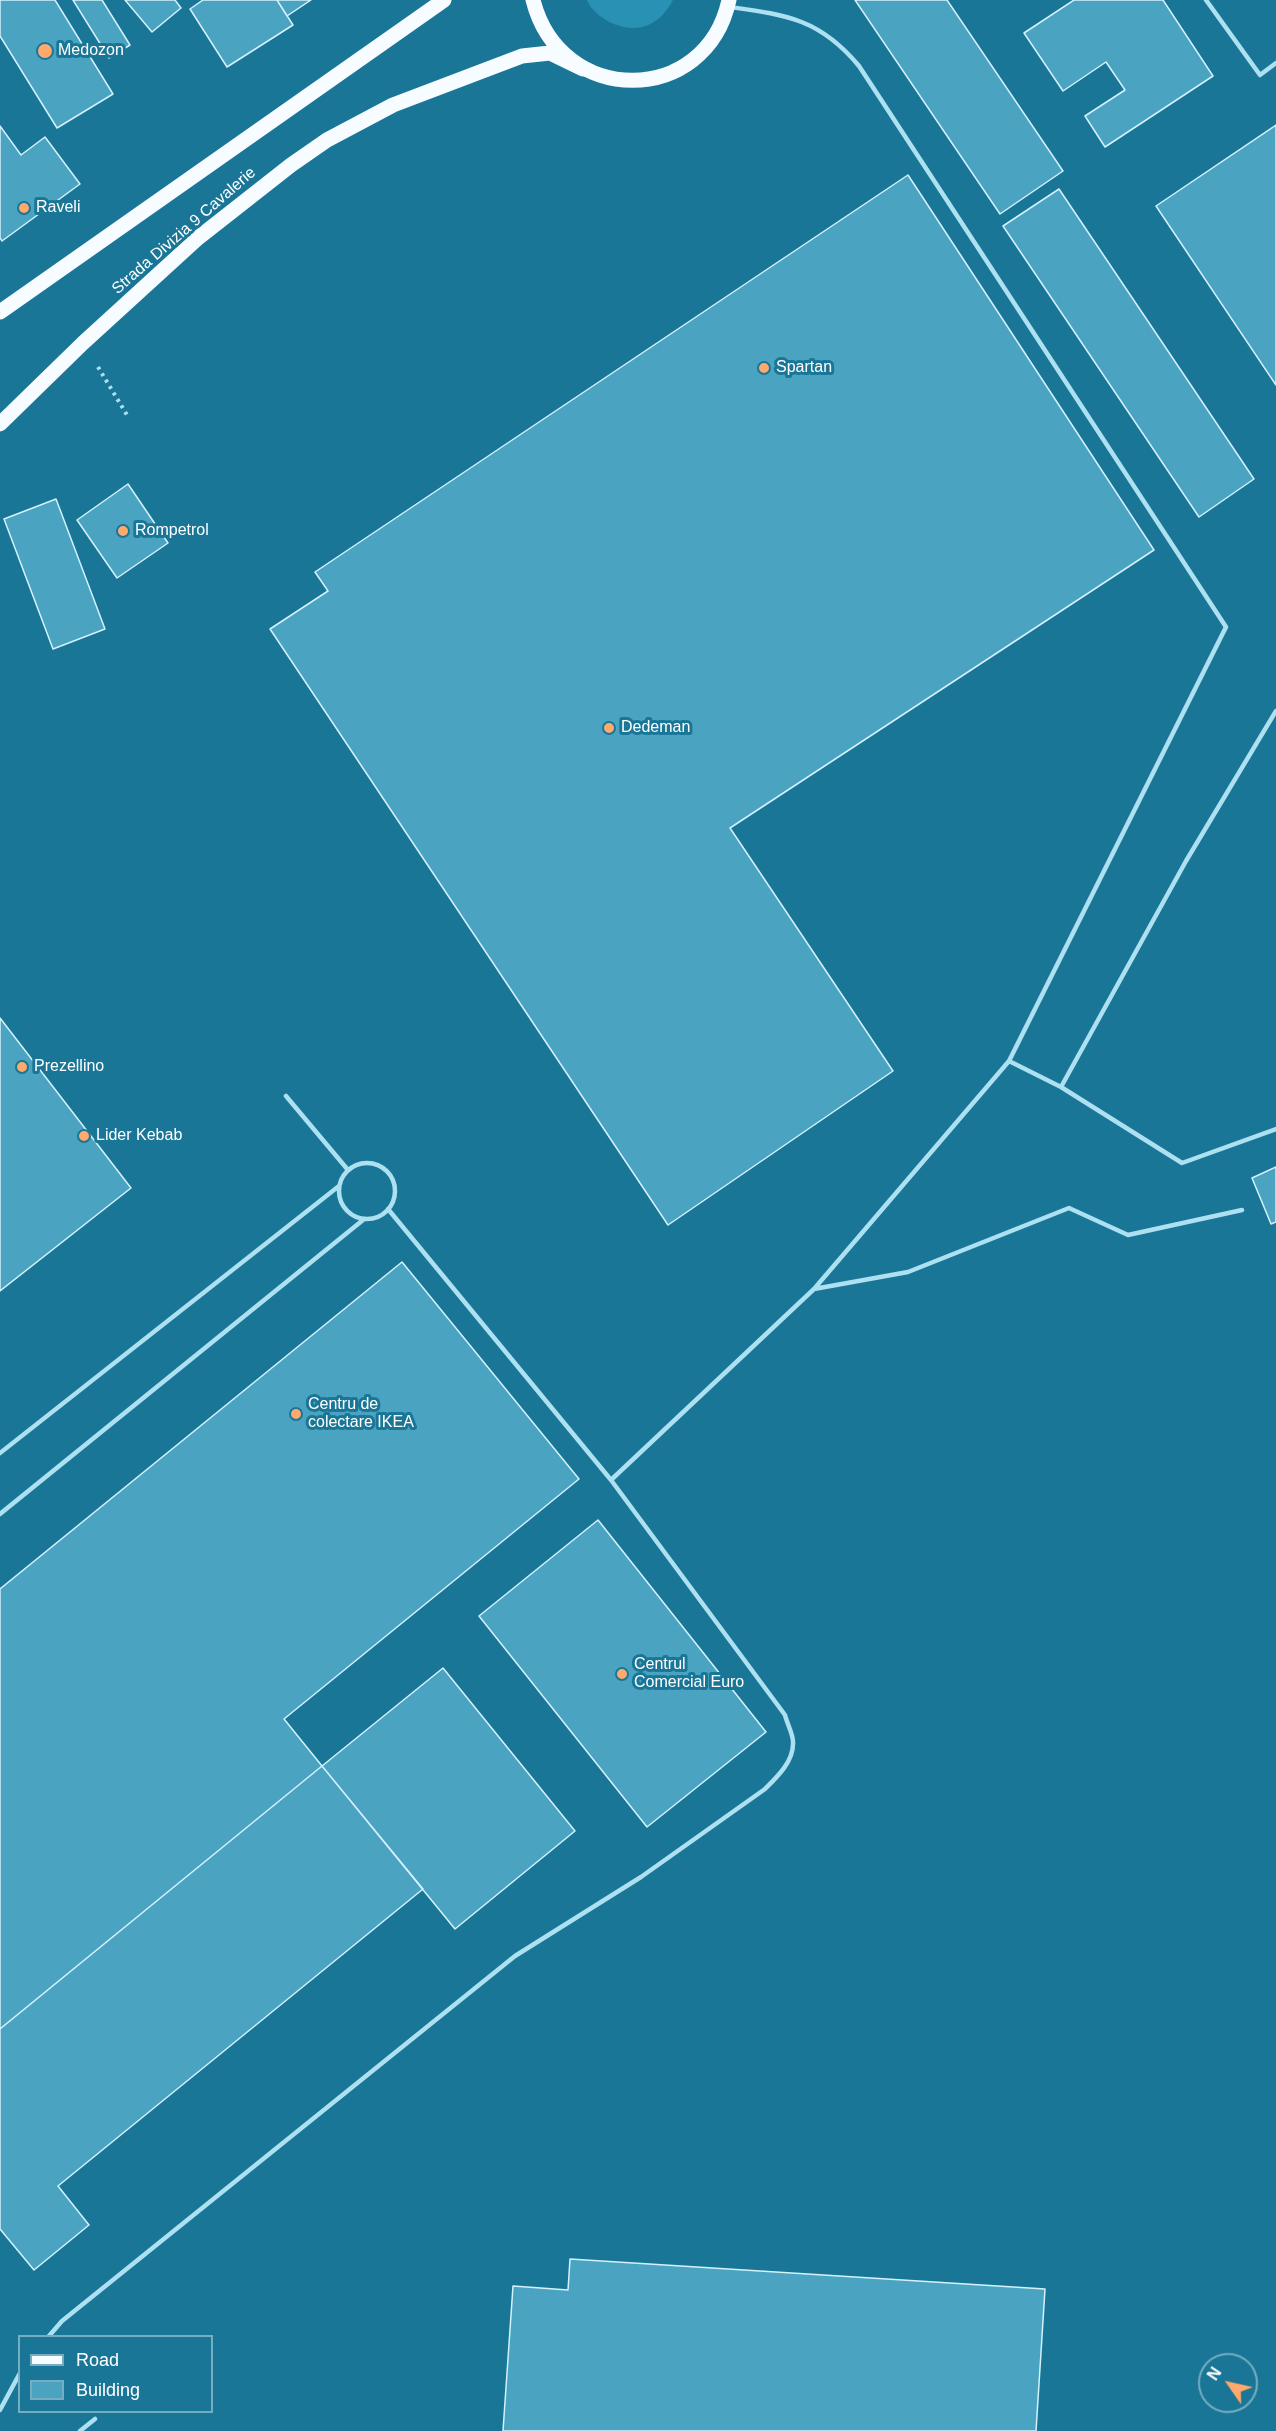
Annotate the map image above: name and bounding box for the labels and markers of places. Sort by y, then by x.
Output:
place label: Medozon [58,41,124,61]
marker: Medozon [36,42,54,60]
place label: Raveli [36,198,80,218]
marker: Raveli [17,201,31,215]
place label: Spartan [776,358,832,378]
marker: Spartan [757,361,771,375]
place label: Rompetrol [135,521,209,541]
marker: Rompetrol [116,524,130,538]
place label: Dedeman [621,718,690,738]
marker: Dedeman [602,721,616,735]
place label: Prezellino [34,1057,104,1077]
marker: Prezellino [15,1060,29,1074]
place label: Lider Kebab [96,1126,182,1146]
marker: Lider Kebab [77,1129,91,1143]
place label: Centru de colectare IKEA [308,1395,414,1433]
marker: Centru de colectare IKEA [289,1407,303,1421]
place label: Centrul Comercial Euro [634,1655,744,1693]
marker: Centrul Comercial Euro [615,1667,629,1681]

